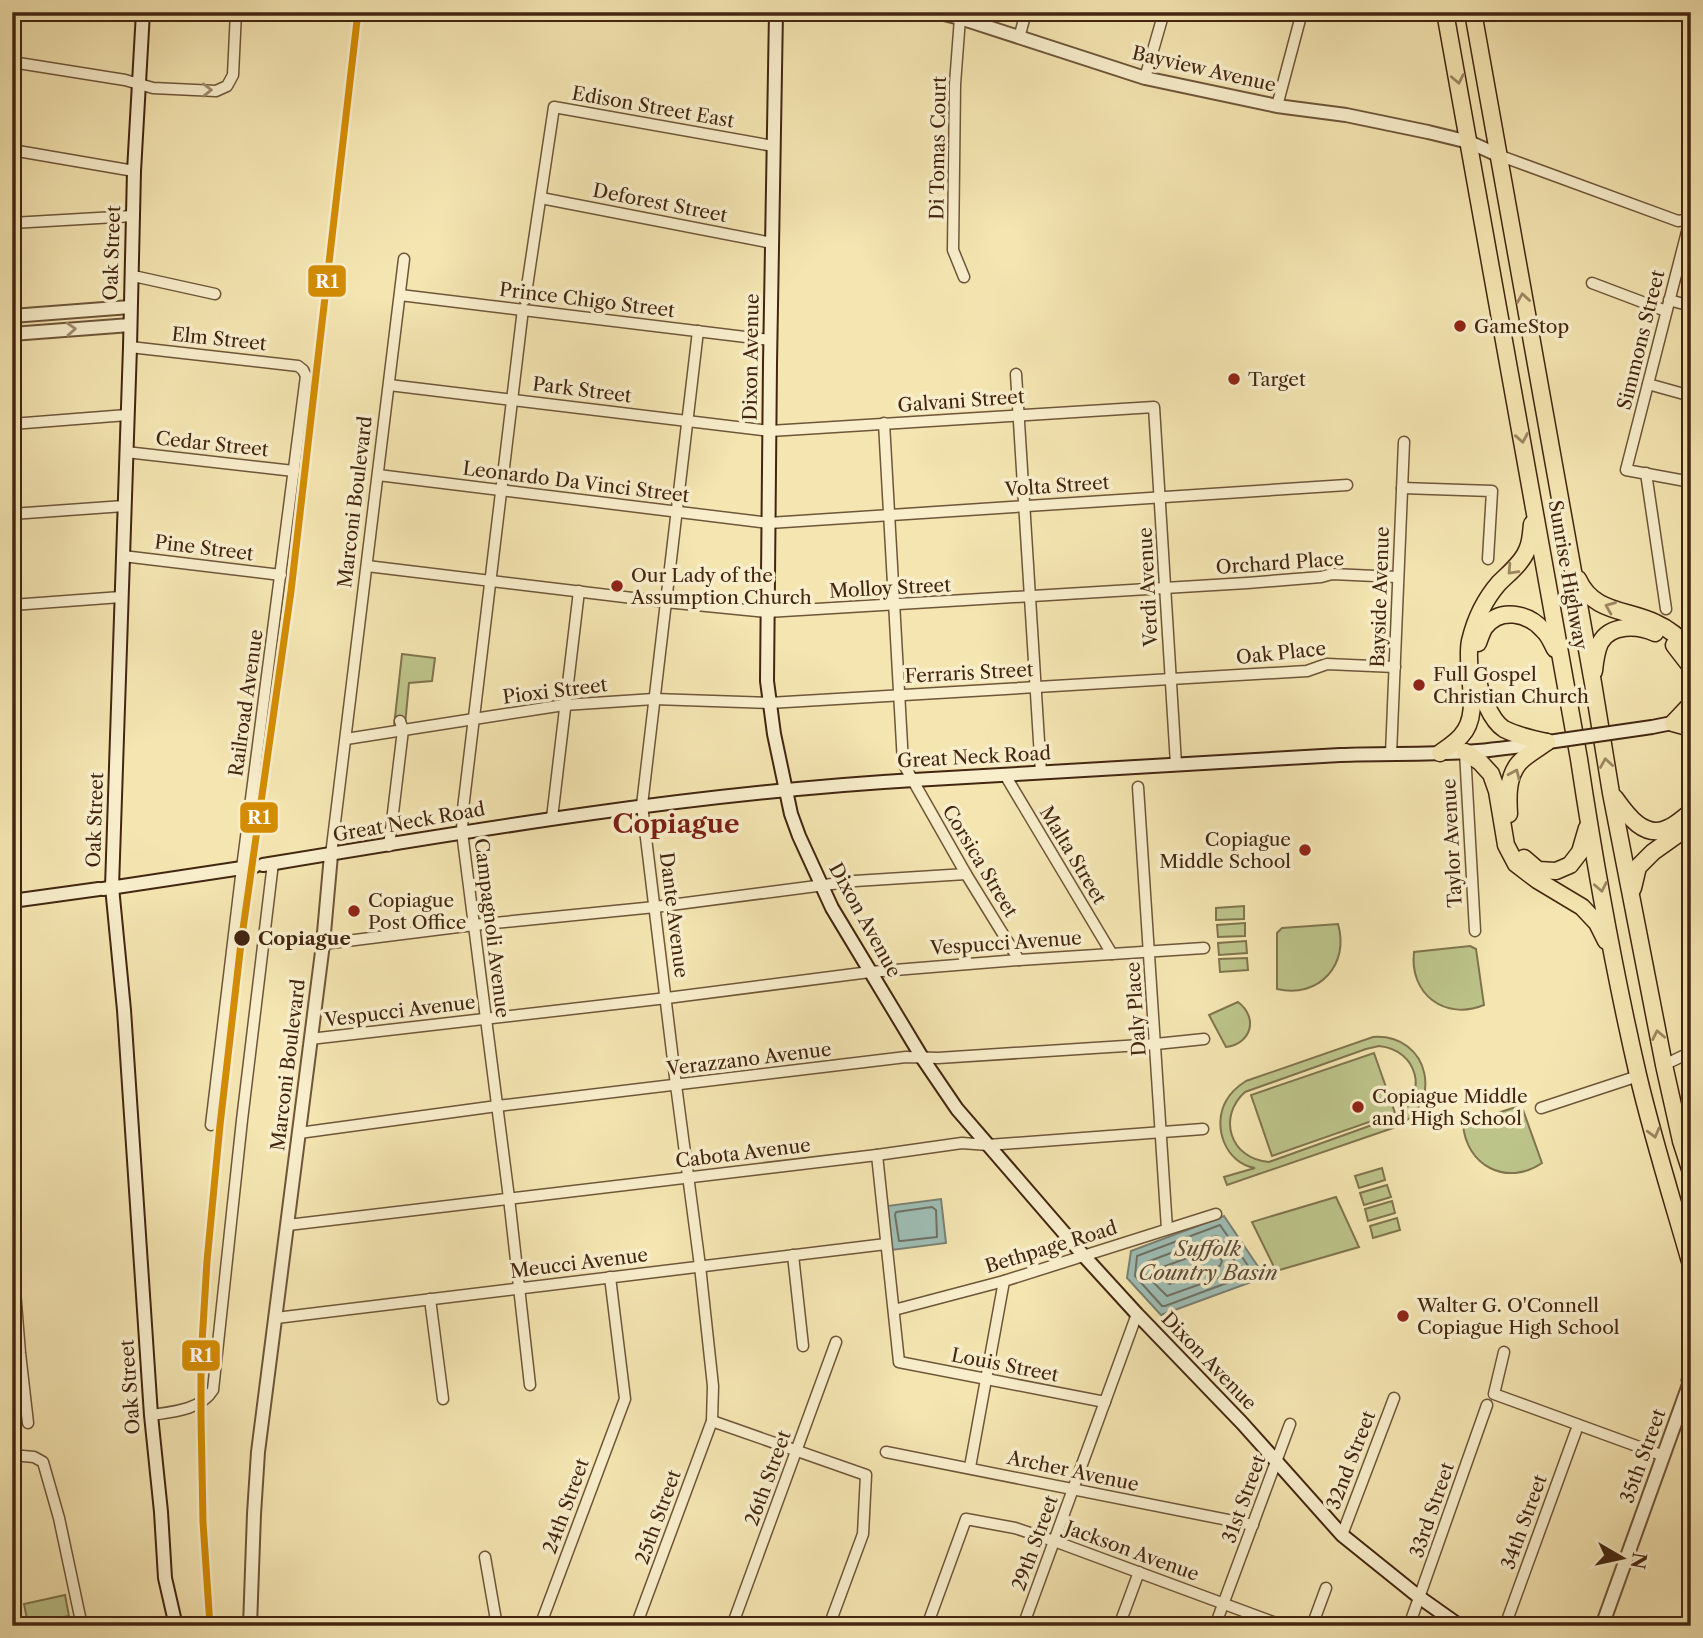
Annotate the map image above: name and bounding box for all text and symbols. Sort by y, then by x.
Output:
street label: Bayview Avenue [1130,41,1278,97]
one-way arrow [1449,73,1464,85]
street label: Di Tomas Court [925,76,951,220]
street label: Edison Street East [570,81,736,133]
one-way arrow [202,82,213,98]
street label: Deforest Street [591,179,729,227]
street label: Oak Street [99,205,125,301]
line badge: R1 [307,264,347,298]
street label: Simmons Street [1613,267,1670,412]
text: R1 [315,270,339,293]
street label: Prince Chigo Street [498,278,676,322]
one-way arrow [1516,292,1531,304]
street label: Dixon Avenue [738,293,764,421]
place label: GameStop [1474,315,1569,338]
marker: GameStop [1452,318,1468,334]
one-way arrow [66,322,77,337]
street label: Elm Street [170,323,268,355]
place label: Target [1248,368,1306,391]
marker: Target [1226,371,1242,387]
street label: Park Street [531,373,633,408]
street label: Galvani Street [897,385,1025,417]
street label: Marconi Boulevard [333,414,377,589]
street label: Cedar Street [154,427,270,461]
one-way arrow [1514,432,1529,444]
street label: Leonardo Da Vinci Street [461,457,691,507]
street label: Volta Street [1003,471,1110,501]
street label: Sunrise Highway [1544,498,1593,652]
street label: Bayside Avenue [1366,526,1394,668]
street label: Verdi Avenue [1133,527,1163,648]
street label: Pine Street [153,531,255,566]
street label: Orchard Place [1215,547,1345,579]
one-way arrow [1508,561,1521,574]
place label: Our Lady of the Assumption Church [630,564,812,609]
street label: Molloy Street [829,573,952,603]
marker: Our Lady of the Assumption Church [609,578,625,594]
one-way arrow [1605,602,1617,616]
street label: Railroad Avenue [224,628,268,778]
street label: Oak Place [1235,637,1327,669]
street label: Ferraris Street [904,658,1034,688]
place label: Full Gospel Christian Church [1433,663,1589,708]
street label: Pioxi Street [501,673,609,709]
marker: Full Gospel Christian Church [1411,677,1427,693]
street label: Great Neck Road [897,741,1052,773]
one-way arrow [1599,757,1614,769]
one-way arrow [1507,768,1520,781]
street label: Oak Street [82,772,108,868]
street label: Taylor Avenue [1437,778,1467,908]
street label: Great Neck Road [331,797,487,847]
line badge: R1 [239,801,279,834]
street label: Corsica Street [937,801,1023,922]
street label: Malta Street [1035,802,1111,908]
text: R1 [247,806,271,829]
district label: Copiague [613,808,739,840]
place label: Copiague Middle School [1159,828,1291,873]
street label: Campagnoli Avenue [470,837,514,1019]
marker: Copiague Middle School [1297,842,1313,858]
street label: Dante Avenue [655,851,693,979]
street label: Dixon Avenue [824,859,906,981]
one-way arrow [1593,881,1608,893]
place label: Copiague Post Office [368,889,466,934]
marker: Copiague Post Office [346,903,362,919]
street label: Vespucci Avenue [928,926,1083,960]
place label: Copiague [258,927,351,950]
marker: Copiague [232,928,252,948]
street label: Daly Place [1121,961,1151,1057]
street label: Marconi Boulevard [266,977,310,1152]
street label: Vespucci Avenue [322,990,477,1032]
one-way arrow [1651,1029,1666,1041]
street label: Verazzano Avenue [664,1037,833,1081]
place label: Copiague Middle and High School [1372,1085,1528,1130]
marker: Copiague Middle and High School [1350,1099,1366,1115]
one-way arrow [1646,1127,1660,1139]
street label: Cabota Avenue [674,1133,812,1173]
street label: Bethpage Road [982,1216,1120,1278]
water label: Suffolk Country Basin [1138,1236,1278,1285]
street label: Meucci Avenue [509,1243,649,1283]
place label: Walter G. O'Connell Copiague High School [1416,1294,1620,1339]
street label: Dixon Avenue [1157,1307,1261,1415]
marker: Walter G. O'Connell Copiague High School [1395,1308,1411,1324]
street label: Oak Street [115,1338,145,1435]
line badge: R1 [181,1339,221,1372]
street label: Louis Street [949,1343,1061,1387]
text: R1 [189,1344,213,1367]
street label: 35th Street [1615,1406,1671,1506]
street label: 32nd Street [1322,1407,1380,1513]
street label: 26th Street [740,1427,796,1529]
street label: Archer Avenue [1004,1446,1141,1496]
street label: 31st Street [1217,1451,1271,1546]
street label: 24th Street [538,1455,594,1557]
street label: 33rd Street [1405,1459,1459,1561]
street label: 25th Street [630,1466,686,1567]
street label: 34th Street [1496,1471,1552,1572]
street label: 29th Street [1007,1492,1063,1594]
street label: Jackson Avenue [1059,1515,1202,1586]
north arrow [1588,1522,1658,1592]
text: N [1626,1551,1651,1571]

